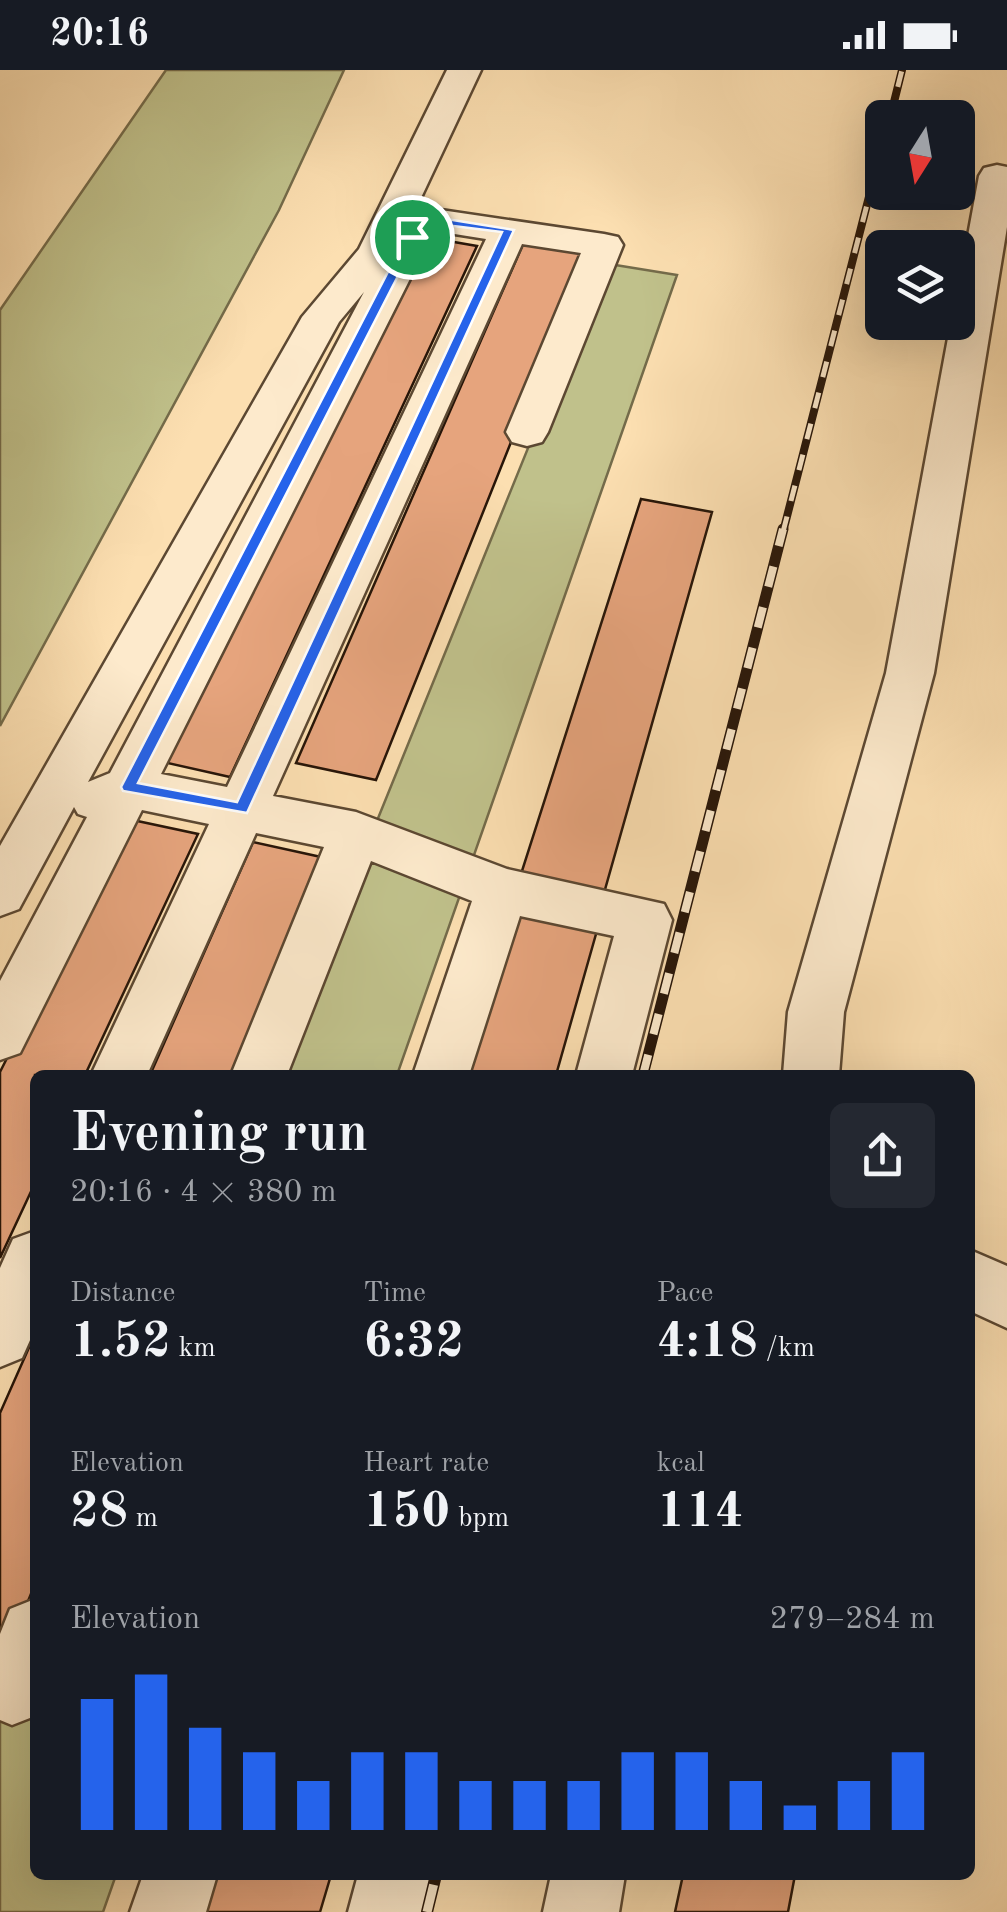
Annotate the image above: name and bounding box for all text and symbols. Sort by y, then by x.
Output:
text: 20:16 [50,16,149,54]
north arrow [865,100,975,210]
map controls [865,100,975,340]
pin [370,195,455,280]
icon: arrive [385,210,440,265]
button: layers [865,230,975,340]
button: share [830,1103,935,1208]
text: Evening run [70,1108,368,1163]
text: 20:16 · 4 × 380 m [70,1177,337,1209]
text: Distance [70,1280,175,1308]
text: Time [363,1280,426,1308]
text: Pace [657,1280,713,1308]
text: 1.52 [70,1318,171,1368]
text: 6:32 [363,1318,464,1368]
text: 4:18 [657,1318,758,1368]
text: km [171,1335,216,1363]
text: /km [758,1335,815,1363]
text: Elevation [70,1450,184,1478]
text: Heart rate [363,1450,489,1478]
text: kcal [657,1450,705,1478]
text: 28 [70,1488,128,1538]
text: 150 [363,1488,450,1538]
text: 114 [657,1488,744,1538]
text: m [128,1505,158,1533]
text: bpm [450,1505,509,1533]
text: Elevation [70,1604,200,1636]
text: 279–284 m [769,1604,935,1636]

